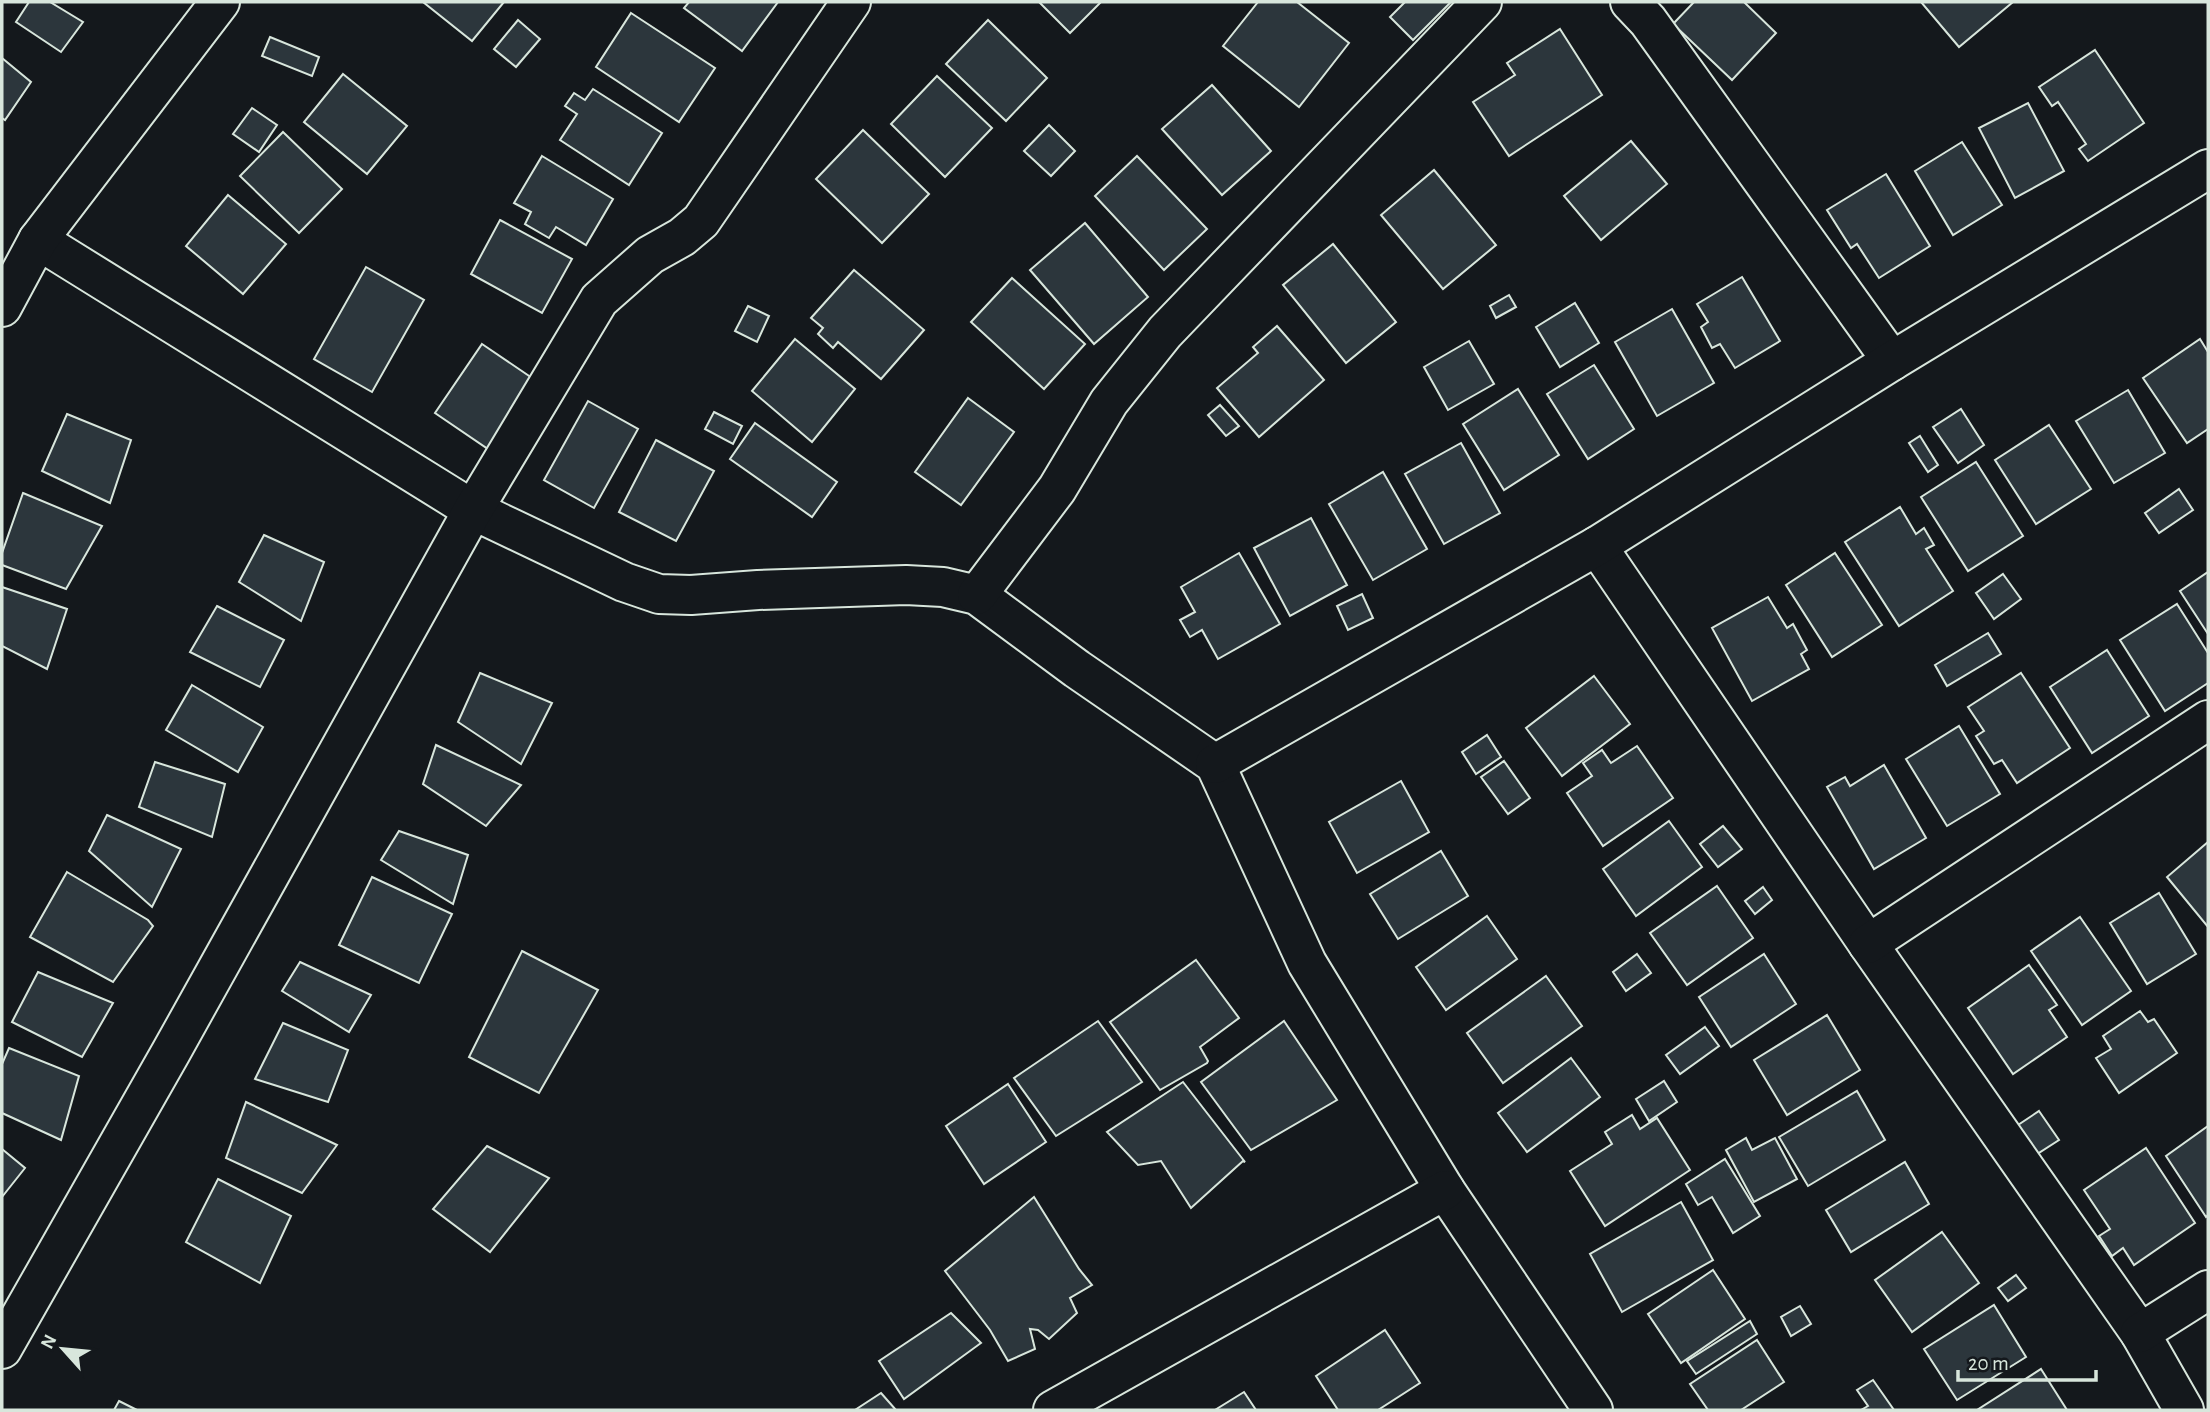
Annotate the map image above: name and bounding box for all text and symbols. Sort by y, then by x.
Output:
north arrow [28,1314,98,1384]
text: N [38,1332,61,1352]
scale bar [1958,1338,2096,1382]
text: 20 m [1968,1353,2009,1374]

